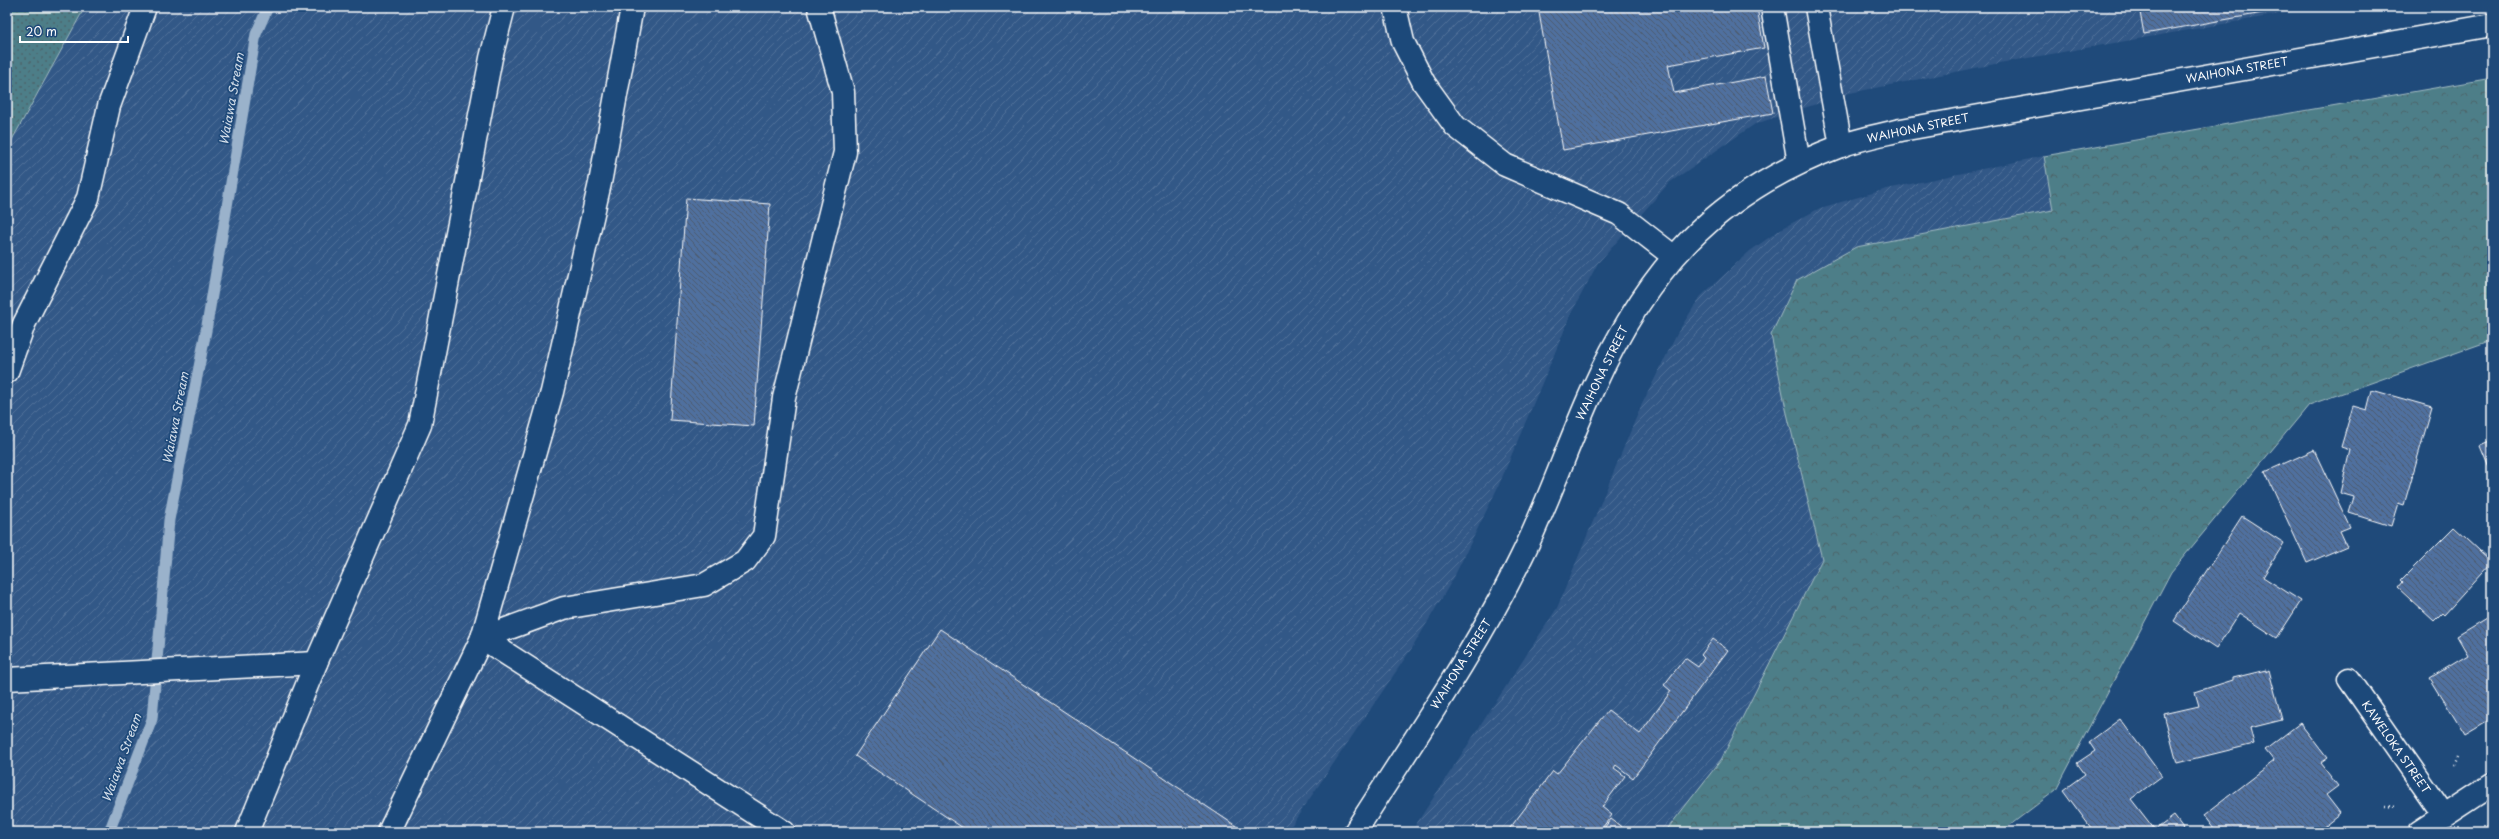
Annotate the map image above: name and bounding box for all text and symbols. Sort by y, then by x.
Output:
scale bar [20,18,128,44]
text: 20 m [26,22,57,40]
water label: Waiawa Stream [214,50,248,146]
street label: WAIHONA STREET [2184,52,2290,87]
street label: WAIHONA STREET [1865,108,1971,147]
street label: WAIHONA STREET [1571,322,1632,423]
water label: Waiawa Stream [157,369,193,465]
street label: WAIHONA STREET [1426,615,1496,712]
street label: KAWELOKA STREET [2358,697,2435,797]
water label: Waiawa Stream [97,710,146,804]

